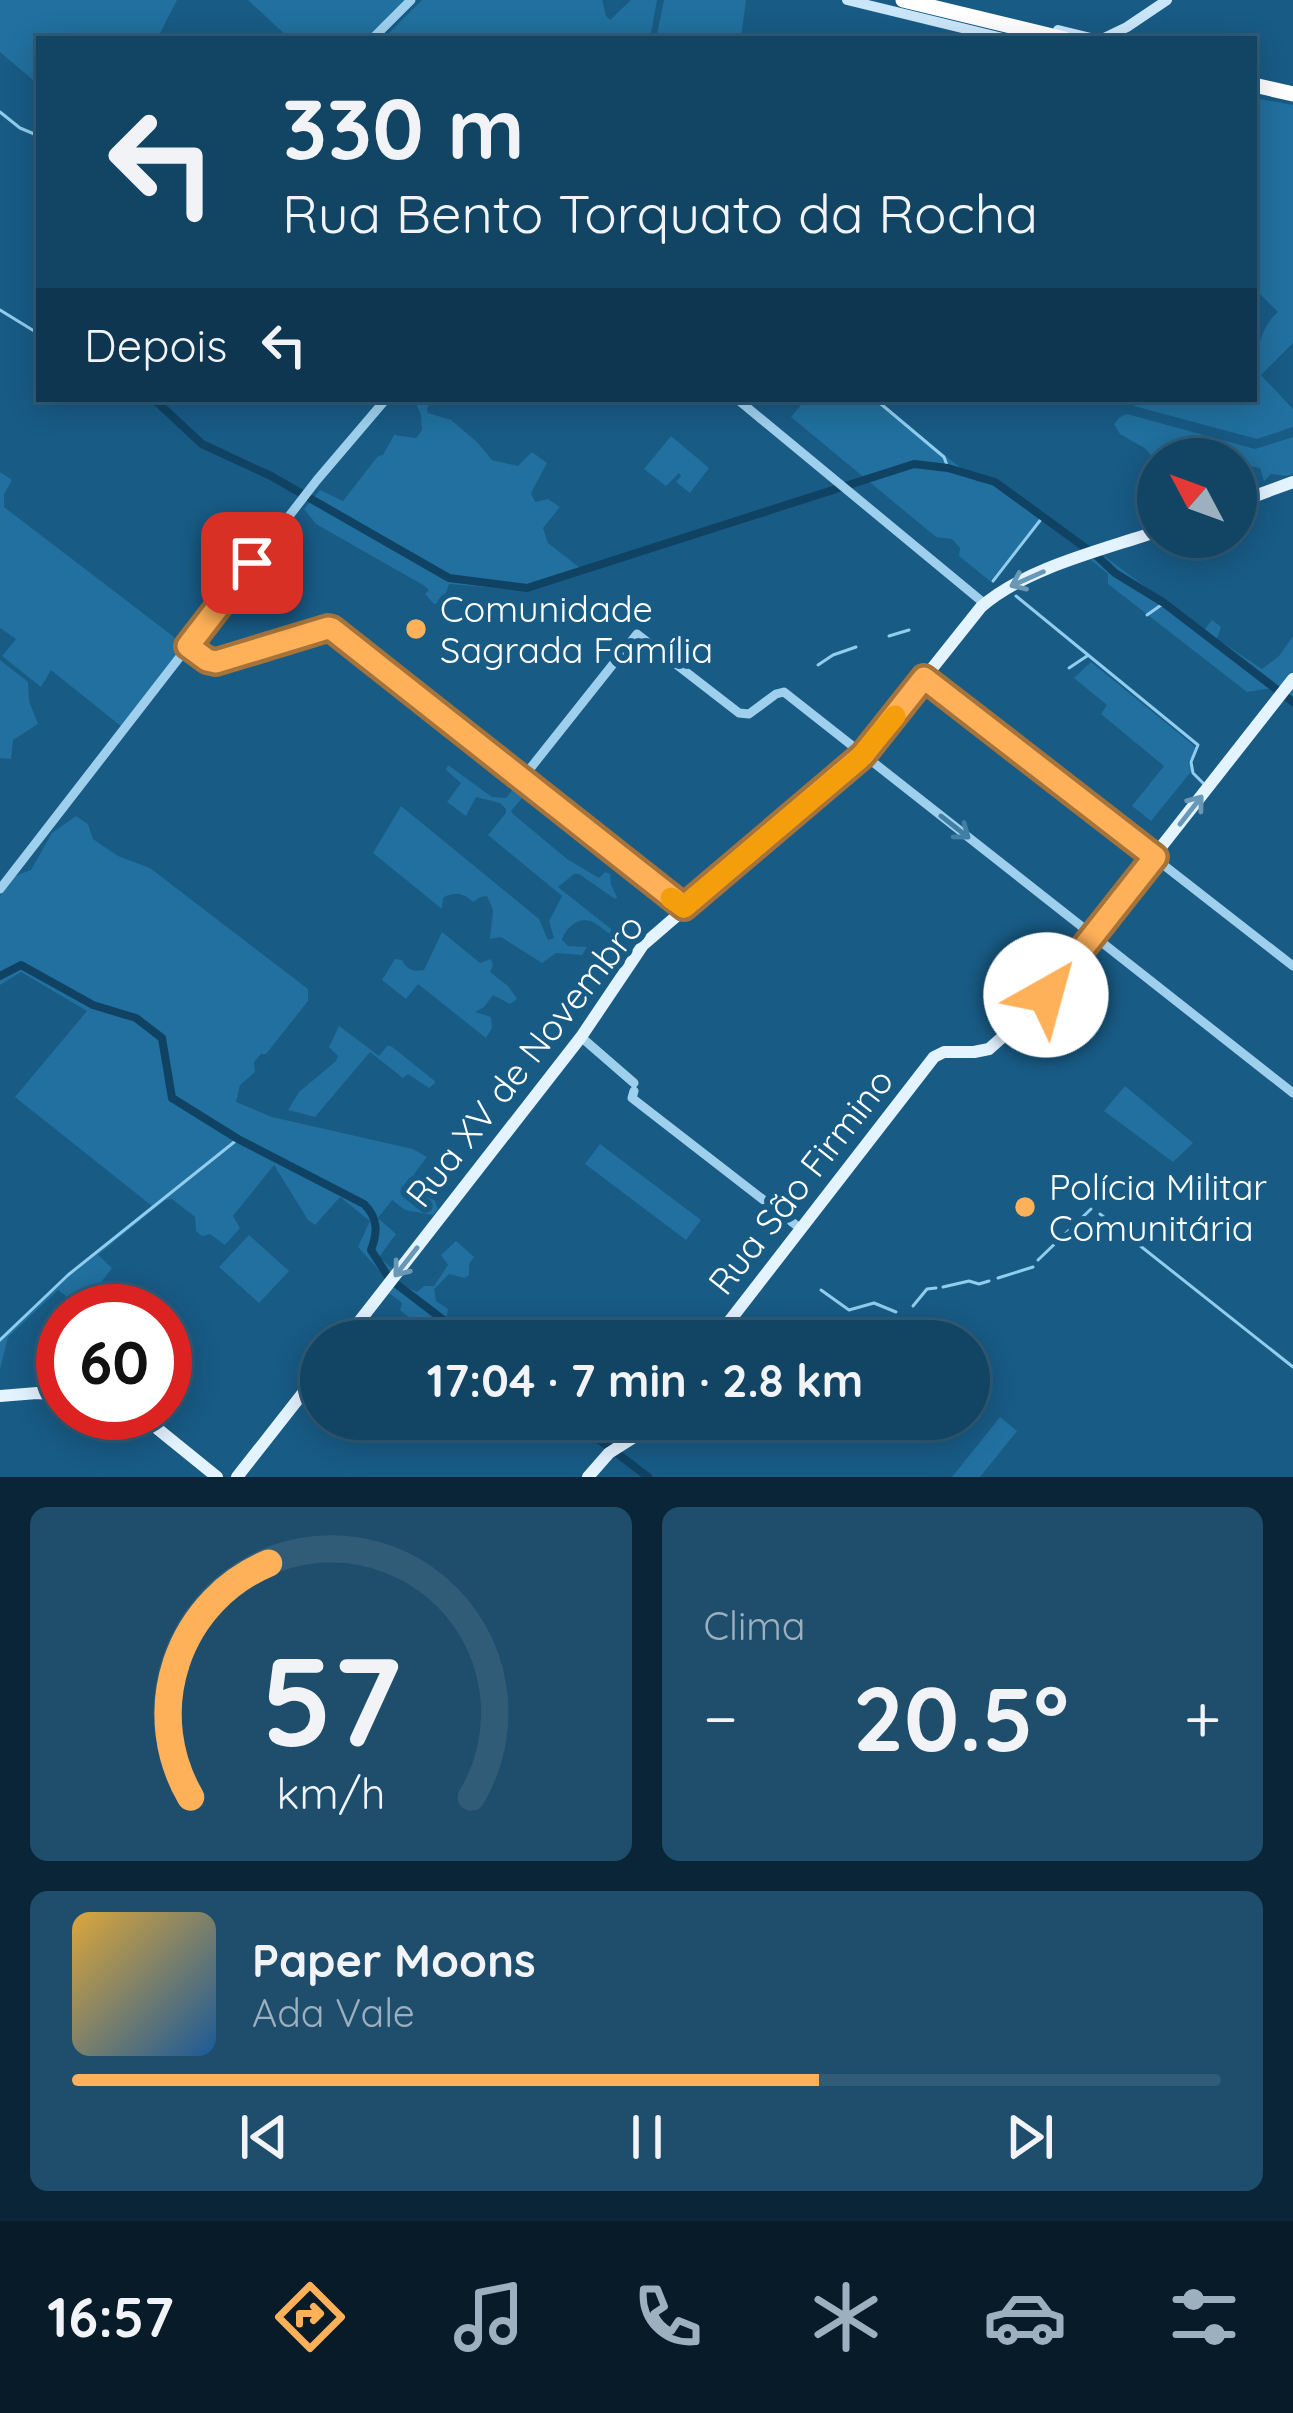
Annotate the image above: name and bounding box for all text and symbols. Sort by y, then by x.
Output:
text: 330 m [282,75,525,180]
icon: left [84,84,240,240]
text: Rua Bento Torquato da Rocha [282,179,1038,247]
icon: left [251,312,317,378]
text: Depois [84,317,227,373]
north arrow [1137,438,1257,558]
map controls [1137,438,1257,558]
pin [201,512,303,614]
icon: arrive [219,530,285,596]
one-way arrow [1010,569,1046,591]
place label: Comunidade Sagrada Família [440,586,713,672]
marker: Comunidade Sagrada Família [403,616,429,642]
one-way arrow [1177,794,1204,826]
one-way arrow [939,814,971,840]
street label: Rua XV de Novembro [395,904,653,1216]
position arrow [983,932,1109,1058]
street label: Rua São Firmino [698,1059,902,1303]
place label: Polícia Militar Comunitária [1049,1164,1267,1250]
marker: Polícia Militar Comunitária [1012,1194,1038,1220]
one-way arrow [393,1245,420,1277]
speed limit sign: 60 [36,1284,192,1440]
text: 17:04 · 7 min · 2.8 km [427,1352,863,1408]
text: Clima [704,1601,806,1650]
text: 57 [261,1621,401,1777]
text: 20.5° [853,1661,1069,1774]
text: − [704,1676,738,1759]
text: + [1184,1676,1221,1759]
text: km/h [276,1766,385,1820]
text: Paper Moons [252,1932,536,1988]
text: Ada Vale [252,1988,415,2037]
icon: previous [231,2104,297,2170]
icon: pause [614,2104,680,2170]
icon: next [997,2104,1063,2170]
icon: directions [268,2275,352,2359]
icon: music [447,2275,531,2359]
icon: phone [626,2275,710,2359]
icon: climate [804,2275,888,2359]
icon: car [983,2275,1067,2359]
icon: filters [1162,2275,1246,2359]
text: 16:57 [47,2283,174,2351]

